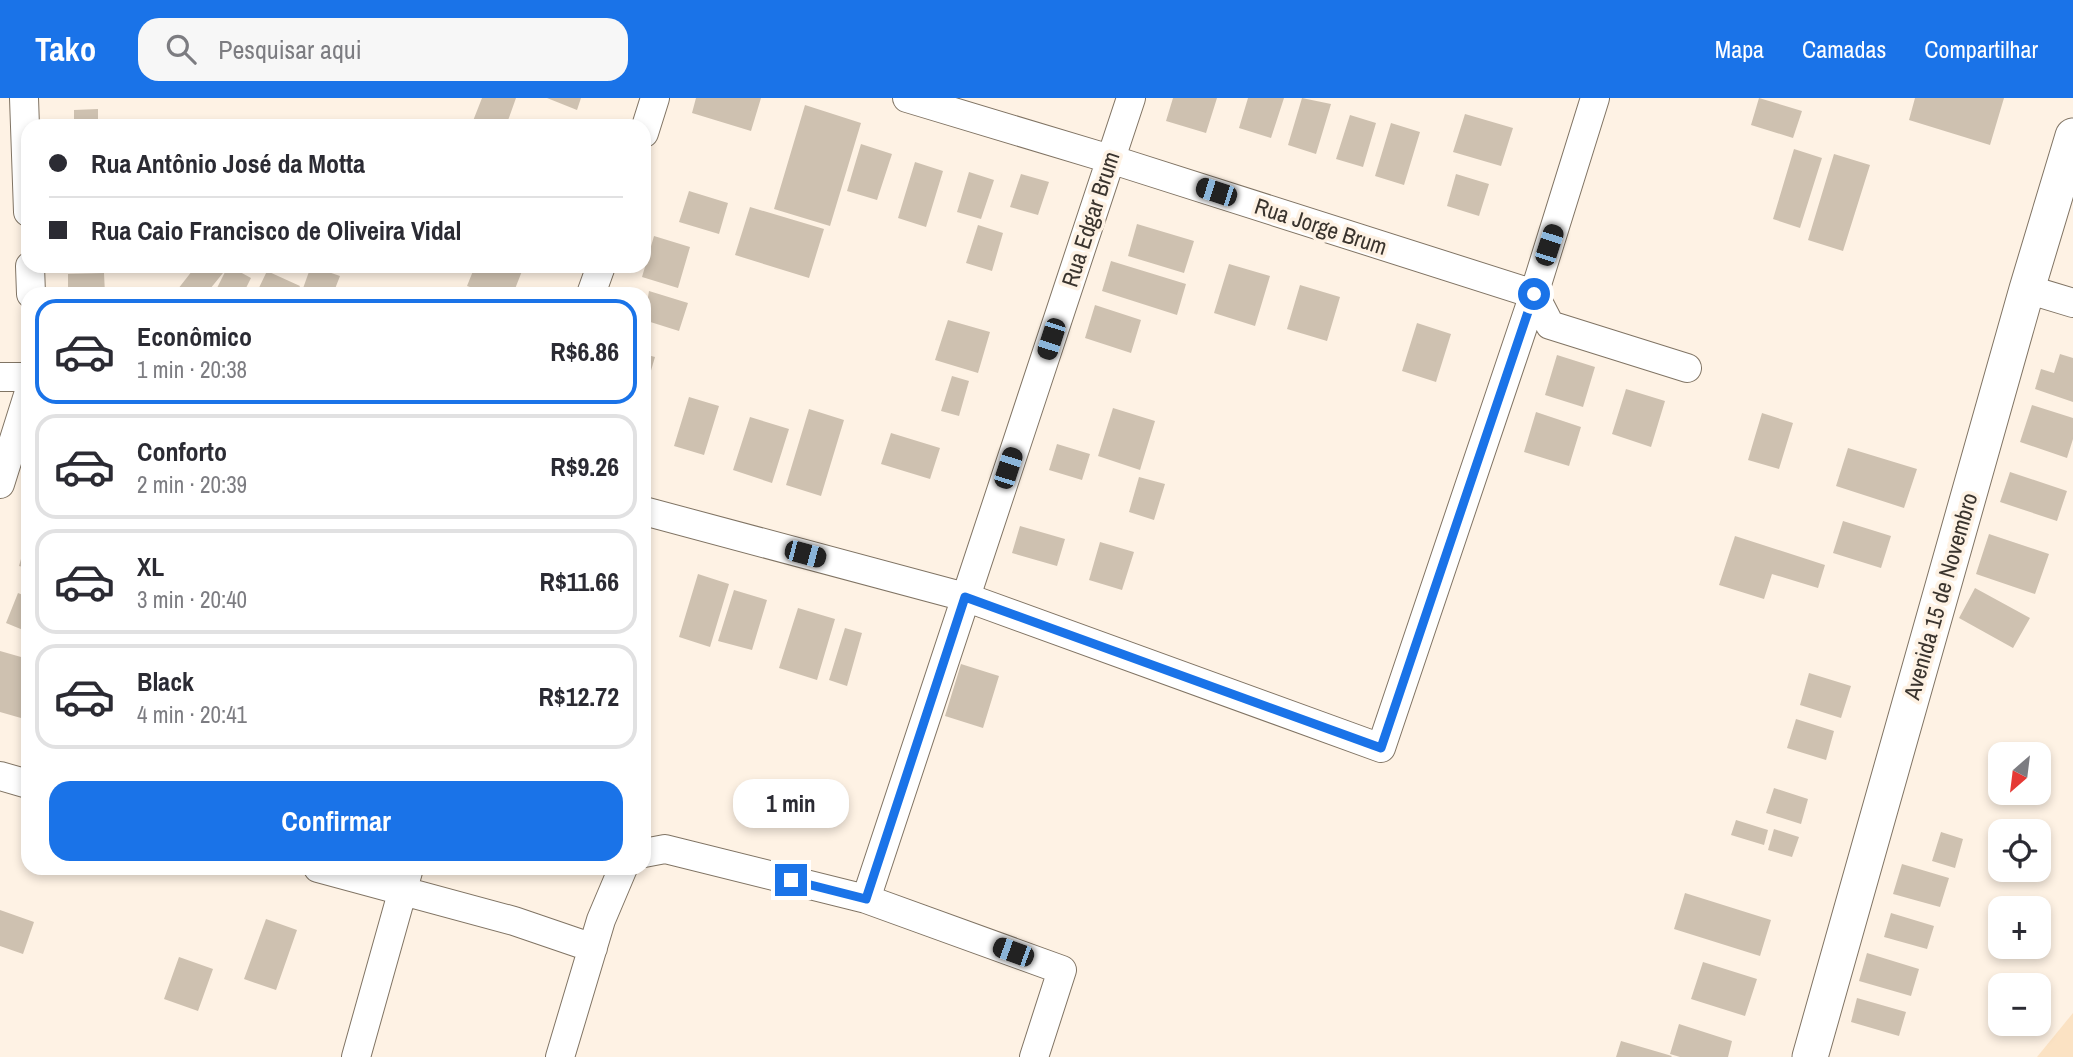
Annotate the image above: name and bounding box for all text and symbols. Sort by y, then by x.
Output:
search box [138,18,628,81]
text: Tako [35,27,96,71]
icon: search [162,30,200,68]
text: Pesquisar aqui [218,32,362,67]
text: Mapa [1715,33,1764,65]
text: Camadas [1802,33,1886,65]
text: Compartilhar [1924,33,2038,65]
text: Rua Antônio José da Motta [91,146,365,181]
street label: Rua Edgar Brum [1054,147,1126,291]
car [1193,176,1240,208]
street label: Rua Jorge Brum [1251,190,1391,262]
text: Rua Caio Francisco de Oliveira Vidal [91,213,462,248]
car [1533,222,1566,268]
route start [1518,278,1550,310]
car [1035,316,1068,362]
text: Econômico [137,319,252,354]
icon: car [53,320,116,383]
text: R$6.86 [550,334,619,369]
text: 1 min · 20:38 [137,354,247,385]
text: Conforto [137,434,227,469]
icon: car [53,435,116,498]
car [992,445,1025,491]
text: R$9.26 [550,449,619,484]
text: 2 min · 20:39 [137,469,247,500]
street label: Avenida 15 de Novembro [1895,489,1984,704]
car [782,538,829,570]
text: XL [137,549,164,584]
icon: car [53,550,116,613]
text: R$11.66 [540,564,619,599]
text: 3 min · 20:40 [137,584,247,615]
text: Black [137,664,194,699]
icon: car [53,665,116,728]
text: R$12.72 [538,679,619,714]
text: 4 min · 20:41 [137,699,247,730]
north arrow [1988,742,2051,805]
map controls [1988,742,2051,1036]
callout: 1 min [733,778,849,828]
button: Confirmar [49,781,623,861]
text: 1 min [766,788,816,819]
button: locate [1988,819,2051,882]
route end [775,864,807,896]
button: + [1988,896,2051,959]
car [990,935,1037,969]
button: − [1988,973,2051,1036]

